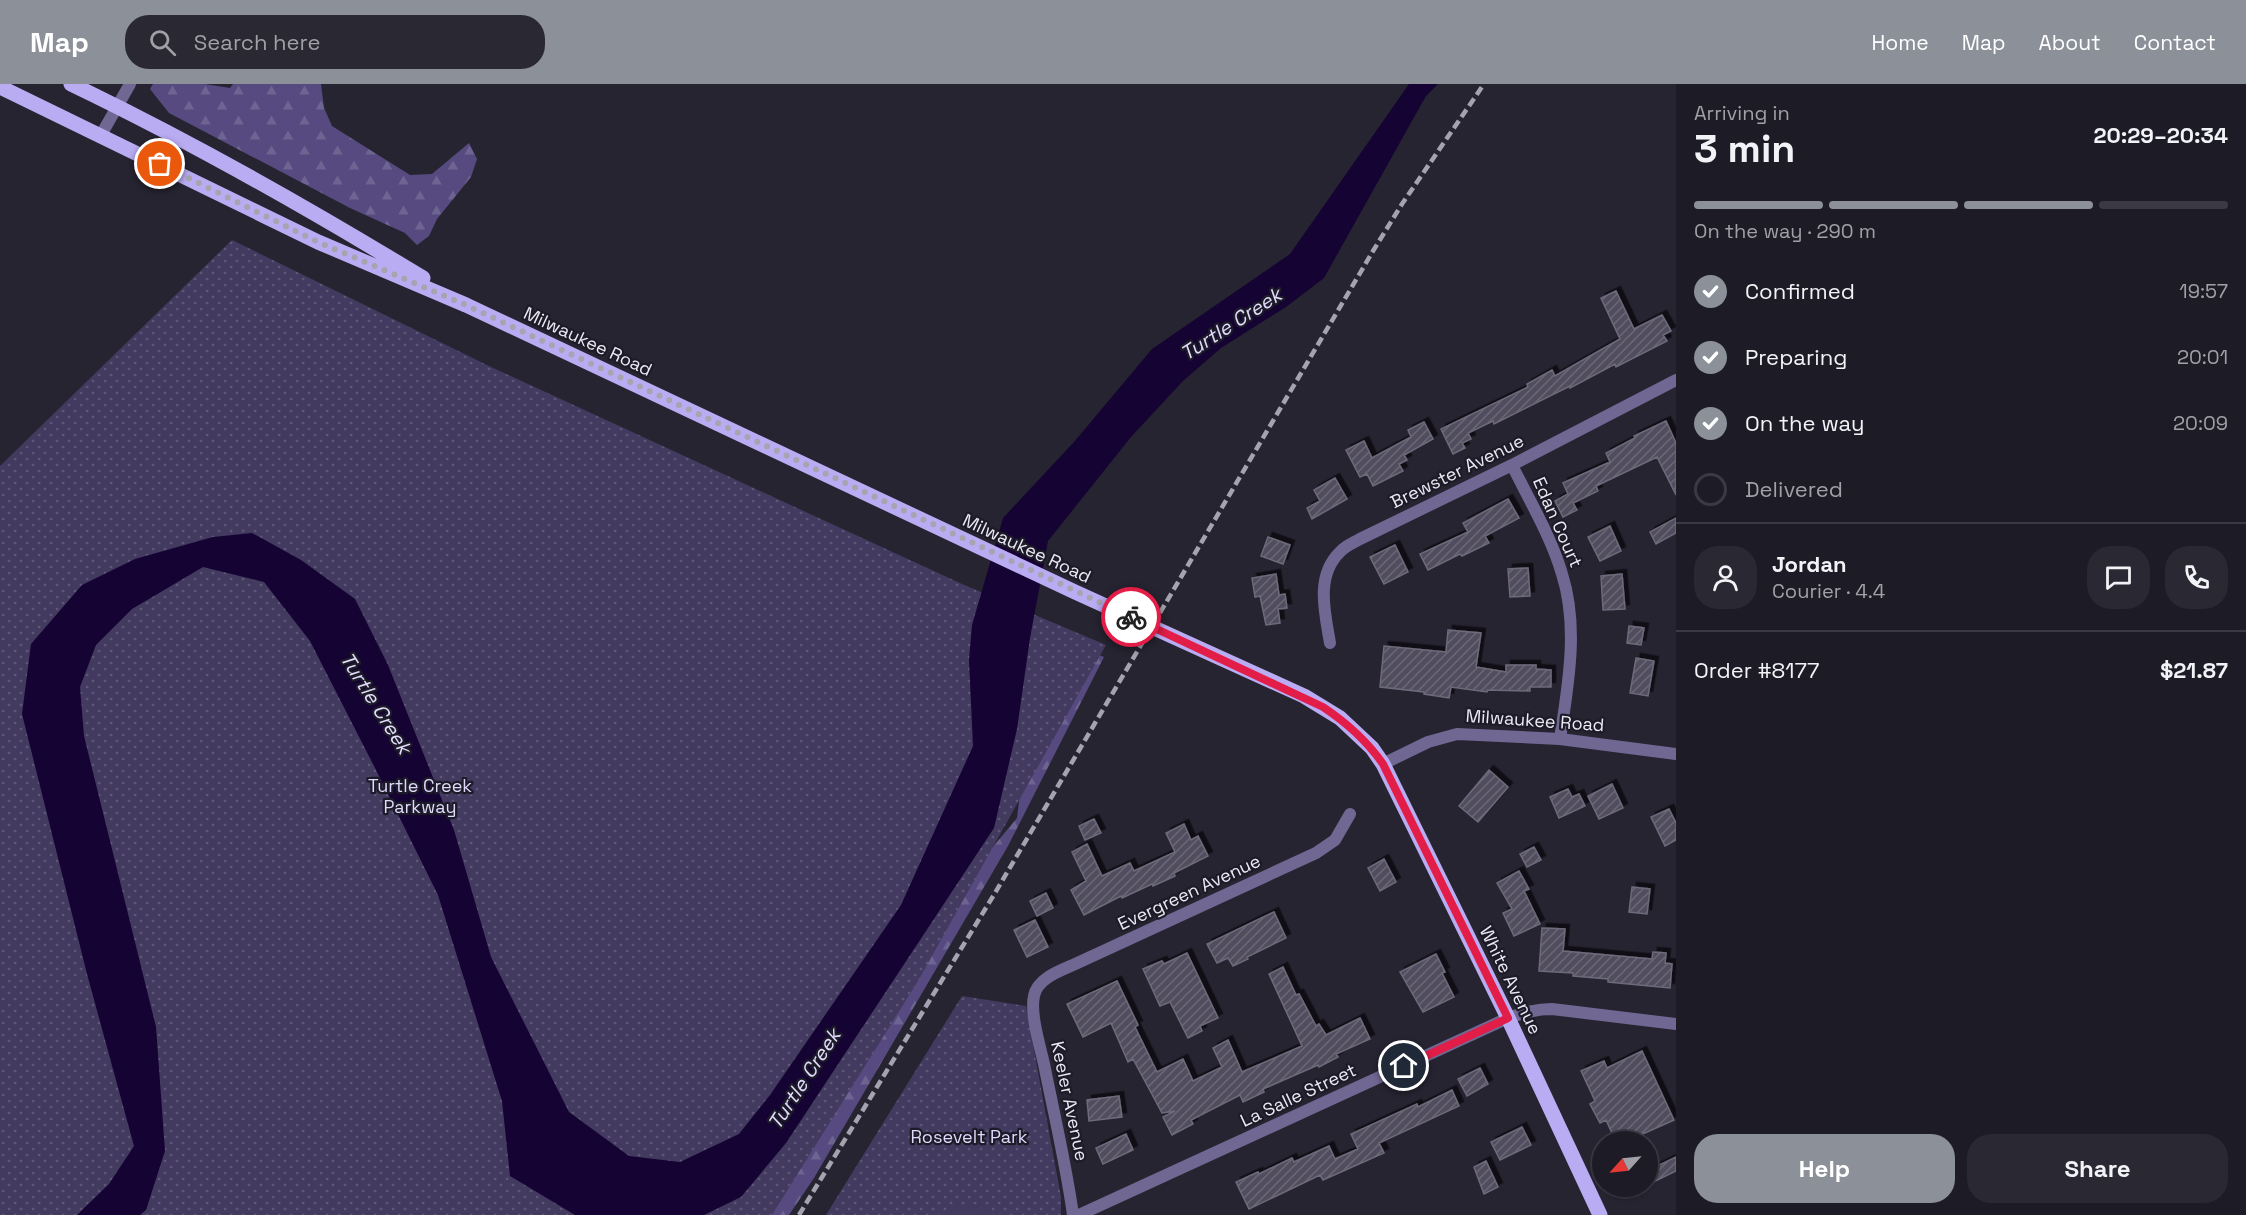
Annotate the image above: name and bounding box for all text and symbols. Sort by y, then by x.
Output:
search box [125,15,545,69]
text: Map [30,24,89,60]
icon: search [146,26,179,59]
text: Search here [194,28,321,56]
text: Home [1871,29,1929,56]
text: Map [1962,29,2006,56]
text: About [2039,29,2101,56]
text: Contact [2134,29,2216,56]
text: Arriving in [1694,100,1790,126]
text: 20:29–20:34 [2093,121,2228,149]
text: 3 min [1694,124,1795,173]
pin [134,138,185,189]
icon: bag [143,147,176,180]
text: On the way · 290 m [1694,218,1876,244]
icon: check [1694,275,1727,308]
text: Confirmed [1745,277,1855,305]
text: 19:57 [2179,278,2228,304]
water label: Turtle Creek [1175,280,1288,366]
street label: Milwaukee Road [520,301,656,381]
icon: check [1694,341,1727,374]
text: Preparing [1745,343,1847,371]
text: 20:01 [2177,344,2228,370]
icon: check [1694,407,1727,440]
text: On the way [1745,409,1864,437]
text: 20:09 [2173,410,2228,436]
street label: Brewster Avenue [1386,429,1528,513]
street label: Edan Court [1528,473,1588,571]
text: Delivered [1745,475,1843,503]
street label: Milwaukee Road [959,508,1095,588]
button: person [1694,546,1757,609]
button: chat [2087,546,2150,609]
button: phone [2165,546,2228,609]
text: Jordan [1772,550,1847,578]
text: Courier · 4.4 [1772,578,1885,604]
courier [1101,587,1161,647]
icon: bike [1115,601,1148,634]
water label: Turtle Creek [334,647,419,761]
text: Order #8177 [1694,656,1819,684]
text: $21.87 [2160,656,2228,684]
street label: Milwaukee Road [1465,704,1605,736]
park label: Turtle Creek Parkway [368,774,472,818]
street label: Evergreen Avenue [1114,849,1264,935]
street label: White Avenue [1475,922,1547,1038]
water label: Turtle Creek [762,1022,848,1135]
street label: Keeler Avenue [1046,1039,1094,1163]
pin [1378,1040,1429,1091]
icon: home [1387,1049,1420,1082]
street label: La Salle Street [1236,1058,1360,1132]
park label: Rosevelt Park [911,1125,1028,1148]
north arrow [1592,1131,1658,1197]
map controls [1592,1131,1658,1197]
button: Help [1694,1134,1955,1203]
button: Share [1967,1134,2228,1203]

